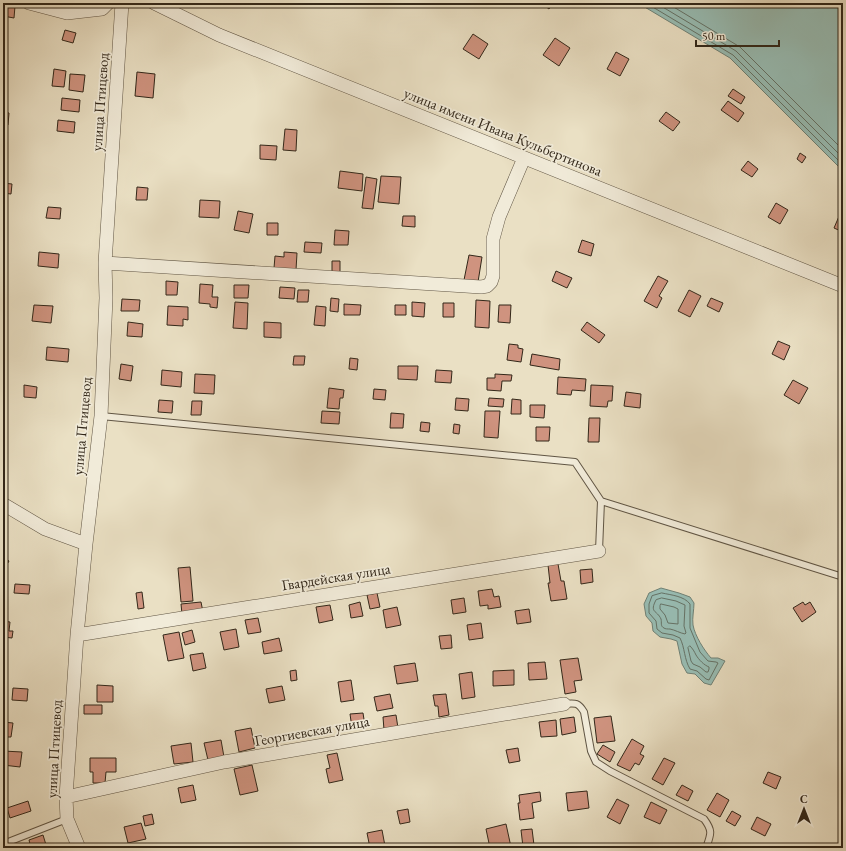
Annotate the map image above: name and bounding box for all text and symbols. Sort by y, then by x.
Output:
scale bar [696,22,779,48]
text: 50 m [702,28,726,44]
street label: улица Птицевод [87,52,112,152]
street label: улица имени Ивана Кульбертинова [401,83,605,180]
street label: улица Птицевод [68,376,95,476]
street label: Гвардейская улица [280,559,392,595]
street label: улица Птицевод [41,699,66,799]
street label: Георгиевская улица [253,711,371,750]
north arrow [784,789,824,829]
text: С [800,792,808,806]

